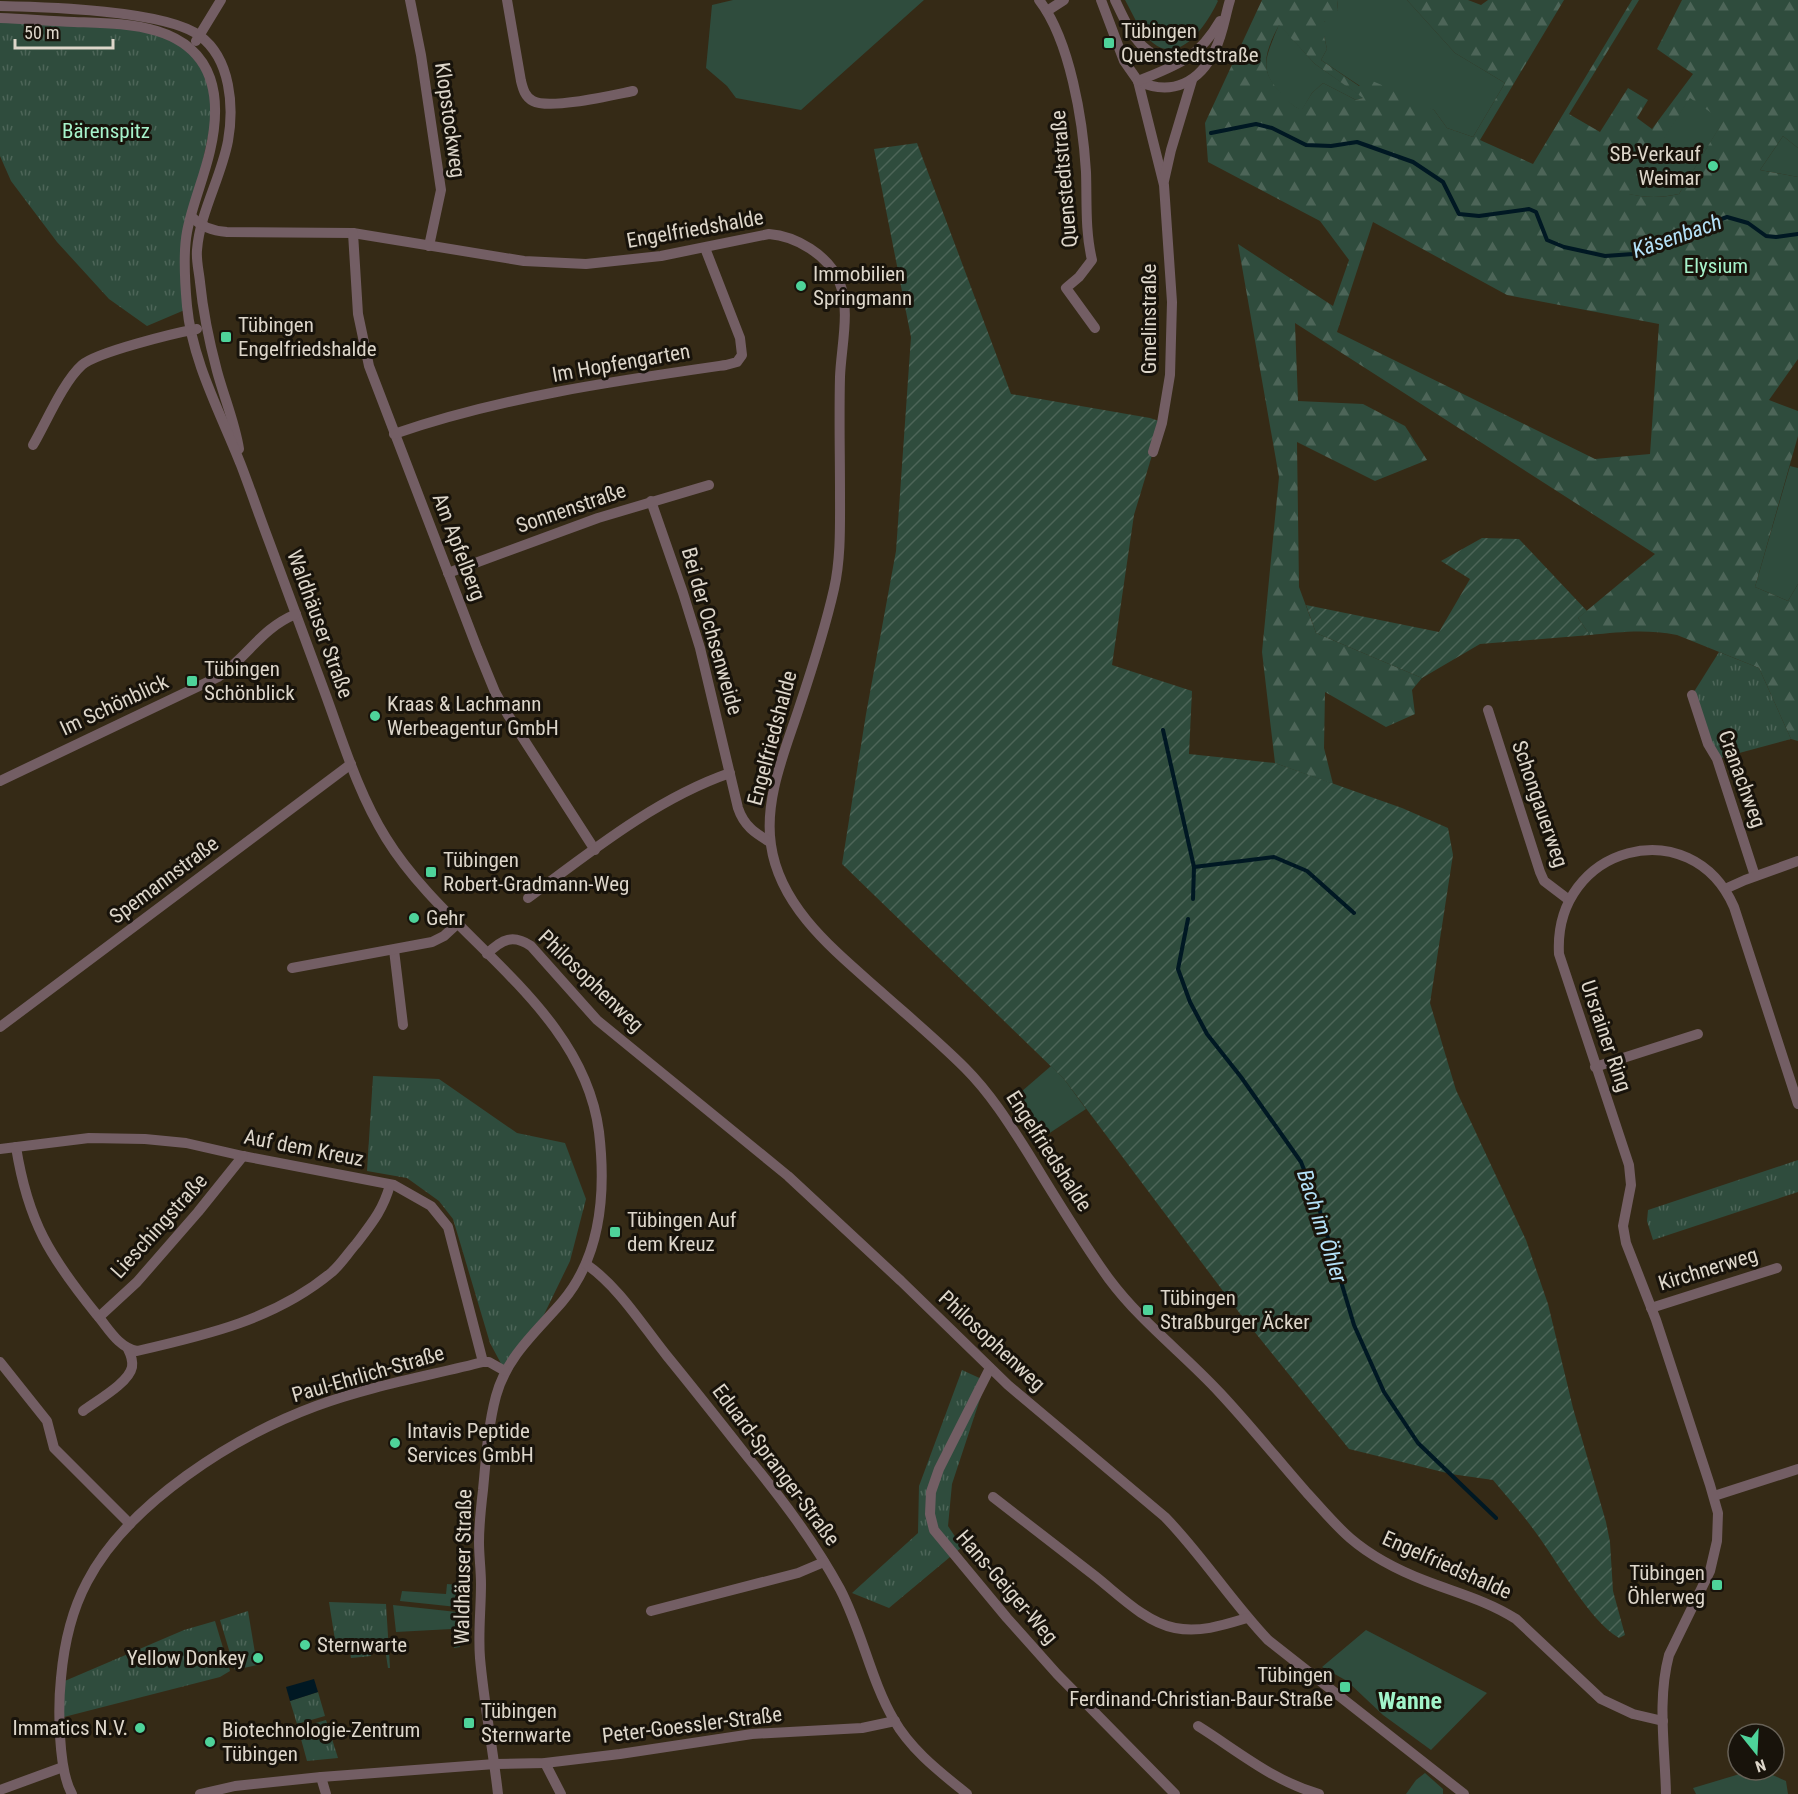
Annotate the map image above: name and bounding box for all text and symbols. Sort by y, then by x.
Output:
scale bar [15,12,112,50]
place label: Tübingen Quenstedtstraße [1121,19,1259,67]
text: 50 m [24,22,59,43]
marker: Tübingen Quenstedtstraße [1102,36,1116,50]
street label: Klopstockweg [430,61,470,179]
street label: Quenstedtstraße [1046,109,1082,249]
park label: Bärenspitz [62,119,150,143]
place label: SB-Verkauf Weimar [1610,142,1701,190]
marker: SB-Verkauf Weimar [1706,159,1720,173]
street label: Engelfriedshalde [625,205,765,253]
water label: Käsenbach [1629,209,1725,263]
park label: Elysium [1684,254,1748,278]
place label: Immobilien Springmann [813,262,912,310]
street label: Gmelinstraße [1137,264,1161,374]
marker: Immobilien Springmann [794,279,808,293]
place label: Tübingen Engelfriedshalde [238,313,377,361]
marker: Tübingen Engelfriedshalde [219,330,233,344]
street label: Im Hopfengarten [550,339,692,387]
street label: Sonnenstraße [513,478,629,538]
street label: Am Apfelberg [428,490,490,604]
street label: Bei der Ochsenweide [677,545,747,718]
street label: Waldhäuser Straße [282,547,358,701]
place label: Tübingen Schönblick [204,657,295,705]
street label: Engelfriedshalde [742,668,802,808]
street label: Im Schönblick [56,669,172,740]
marker: Tübingen Schönblick [185,674,199,688]
place label: Kraas & Lachmann Werbeagentur GmbH [387,692,559,740]
marker: Kraas & Lachmann Werbeagentur GmbH [368,709,382,723]
street label: Cranachweg [1713,727,1771,831]
street label: Schongauerweg [1507,738,1573,870]
street label: Spemannstraße [105,831,223,929]
place label: Tübingen Robert-Gradmann-Weg [443,848,629,896]
marker: Tübingen Robert-Gradmann-Weg [424,865,438,879]
place label: Gehr [426,906,465,930]
marker: Gehr [407,911,421,925]
street label: Philosophenweg [534,925,648,1037]
street label: Ursrainer Ring [1576,977,1636,1095]
street label: Engelfriedshalde [1001,1086,1097,1216]
street label: Auf dem Kreuz [242,1125,366,1171]
water label: Bach im Öhler [1292,1166,1352,1286]
street label: Lieschingstraße [106,1169,212,1283]
place label: Tübingen Auf dem Kreuz [627,1208,737,1256]
marker: Tübingen Auf dem Kreuz [608,1225,622,1239]
street label: Kirchnerweg [1655,1243,1761,1295]
street label: Philosophenweg [934,1286,1050,1396]
place label: Tübingen Straßburger Äcker [1160,1286,1310,1334]
marker: Tübingen Straßburger Äcker [1141,1303,1155,1317]
street label: Paul-Ehrlich-Straße [289,1341,447,1407]
street label: Eduard-Spranger-Straße [707,1380,845,1551]
place label: Intavis Peptide Services GmbH [407,1419,534,1467]
marker: Intavis Peptide Services GmbH [388,1436,402,1450]
street label: Waldhäuser Straße [450,1489,476,1645]
street label: Hans-Geiger-Weg [951,1525,1063,1649]
street label: Engelfriedshalde [1379,1526,1515,1604]
place label: Tübingen Öhlerweg [1627,1561,1705,1609]
marker: Tübingen Öhlerweg [1710,1578,1724,1592]
place label: Sternwarte [317,1633,407,1657]
marker: Sternwarte [298,1638,312,1652]
place label: Yellow Donkey [127,1646,246,1670]
marker: Yellow Donkey [251,1651,265,1665]
place label: Tübingen Ferdinand-Christian-Baur-Straße [1069,1663,1333,1711]
marker: Tübingen Ferdinand-Christian-Baur-Straße [1338,1680,1352,1694]
district label: Wanne [1378,1687,1442,1715]
place label: Tübingen Sternwarte [481,1699,571,1747]
street label: Peter-Goessler-Straße [601,1702,784,1748]
place label: Immatics N.V. [12,1716,128,1740]
marker: Tübingen Sternwarte [462,1716,476,1730]
place label: Biotechnologie-Zentrum Tübingen [222,1718,420,1766]
marker: Immatics N.V. [133,1721,147,1735]
north arrow [1726,1722,1786,1782]
marker: Biotechnologie-Zentrum Tübingen [203,1735,217,1749]
text: N [1753,1755,1768,1776]

